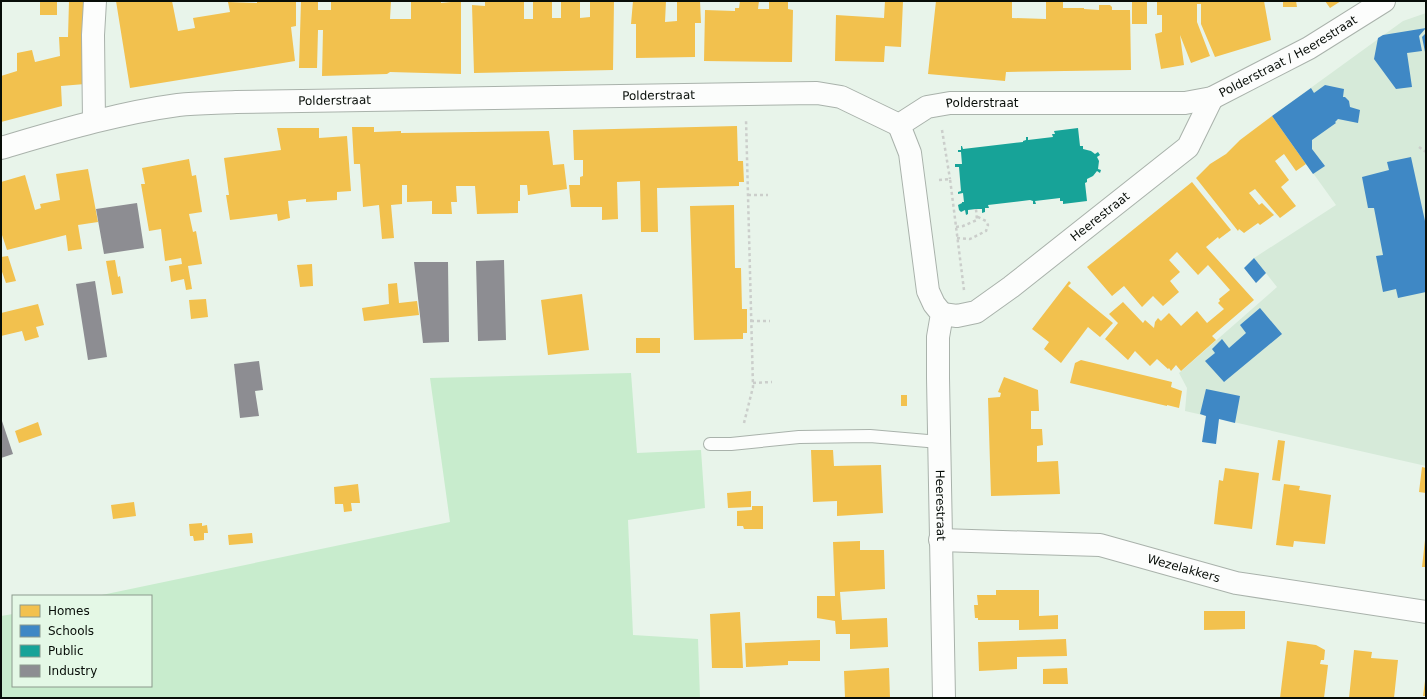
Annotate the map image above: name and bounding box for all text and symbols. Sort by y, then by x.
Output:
street label: Polderstraat / Heerestraat [1217,12,1360,100]
street label: Polderstraat [622,88,695,103]
street label: Polderstraat [298,93,371,108]
street label: Polderstraat [945,96,1019,111]
street label: Heerestraat [1068,189,1132,244]
street label: Heerestraat [933,470,948,541]
street label: Wezelakkers [1146,552,1222,585]
legend [12,595,152,687]
text: Homes [48,604,90,618]
text: Schools [48,624,94,638]
text: Public [48,644,84,658]
text: Industry [48,664,97,678]

